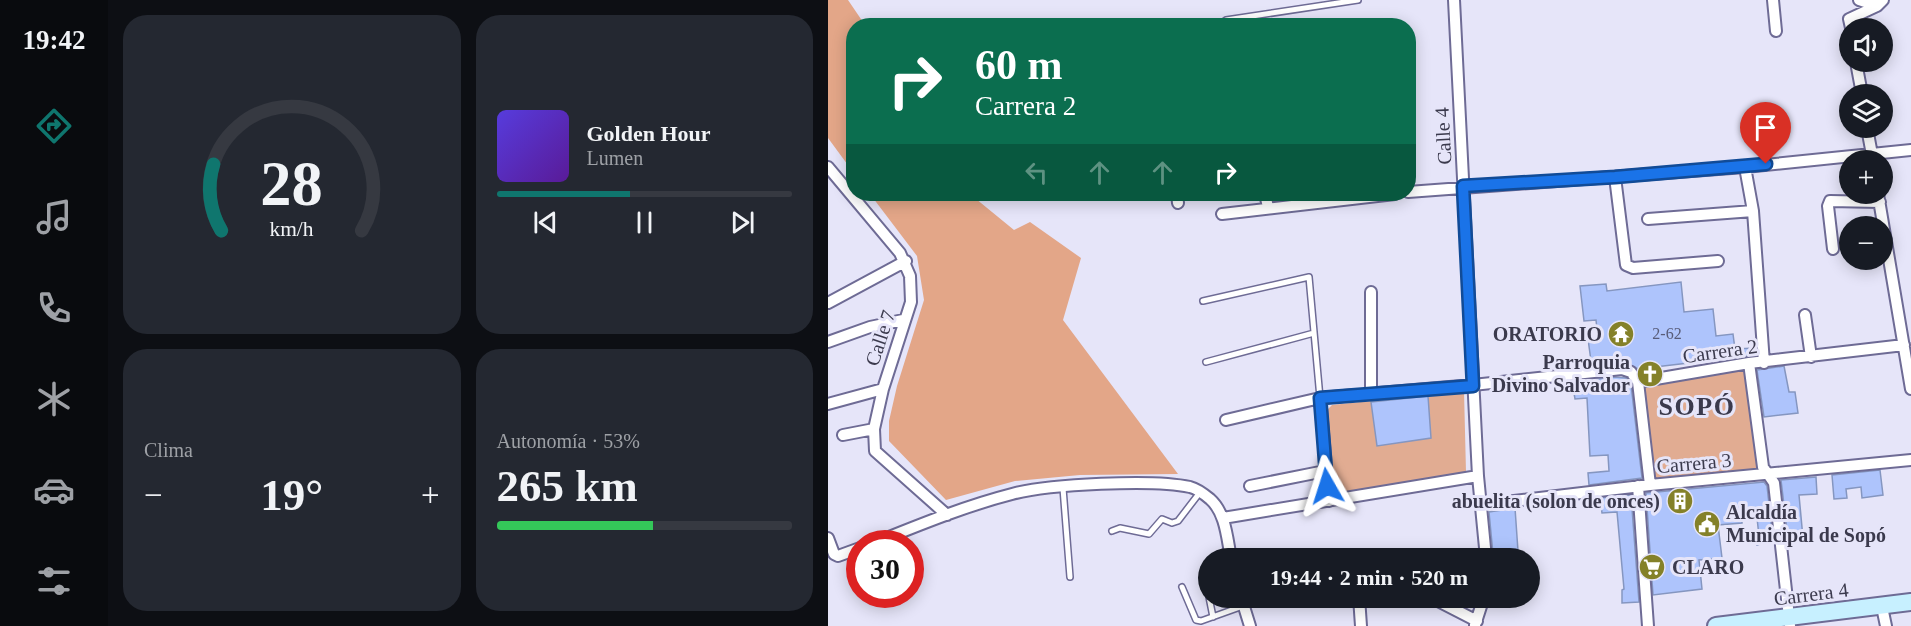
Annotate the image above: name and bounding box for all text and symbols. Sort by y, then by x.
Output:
map controls [1839,18,1893,270]
button: sound [1839,18,1893,72]
text: 19:42 [23,25,86,55]
icon: right [876,42,954,120]
text: 60 m [975,42,1063,88]
button: layers [1839,84,1893,138]
text: Carrera 2 [975,91,1076,121]
pin [1740,102,1791,164]
icon: directions [33,105,75,147]
street label: Calle 4 [1431,107,1455,165]
icon: arrive [1749,111,1782,144]
text: Golden Hour [587,121,711,146]
text: Lumen [587,147,643,169]
text: 28 [261,150,323,219]
button: + [1839,150,1893,204]
icon: left [1020,156,1053,189]
icon: ahead [1083,156,1116,189]
icon: ahead [1146,156,1179,189]
icon: right [1209,156,1242,189]
icon: music [33,196,75,238]
icon: previous [529,206,562,239]
icon: pause [628,206,661,239]
icon: next [726,206,759,239]
button: − [1839,216,1893,270]
text: km/h [270,218,314,242]
icon: phone [33,287,75,329]
street label: Calle 7 [861,307,899,369]
temple icon: ORATORIO [1606,319,1636,349]
place label: ORATORIO [1493,323,1602,345]
house number: 2-62 [1652,325,1682,342]
street label: Carrera 2 [1681,335,1759,367]
place label: Parroquia Divino Salvador [1492,351,1630,396]
church icon: Parroquia Divino Salvador [1635,359,1665,389]
icon: climate [33,378,75,420]
district label: SOPÓ [1659,392,1735,421]
text: Autonomía · 53% [497,430,640,452]
text: Clima [144,439,193,461]
street label: Carrera 3 [1656,449,1732,477]
position arrow [1295,454,1359,518]
text: 265 km [497,461,638,511]
icon: car [33,469,75,511]
text: 19° [260,470,323,520]
text: − [144,477,163,513]
text: + [421,477,440,513]
building icon: abuelita (solon de onces) [1665,486,1695,516]
place label: abuelita (solon de onces) [1452,490,1660,513]
place label: Alcaldía Municipal de Sopó [1726,501,1886,547]
public building icon: Alcaldía Municipal de Sopó [1692,509,1722,539]
speed limit sign: 30 [846,530,924,608]
supermarket icon: CLARO [1637,552,1667,582]
place label: CLARO [1672,556,1744,578]
icon: filters [33,560,75,602]
text: 19:44 · 2 min · 520 m [1270,565,1468,590]
street label: Carrera 4 [1772,579,1850,609]

